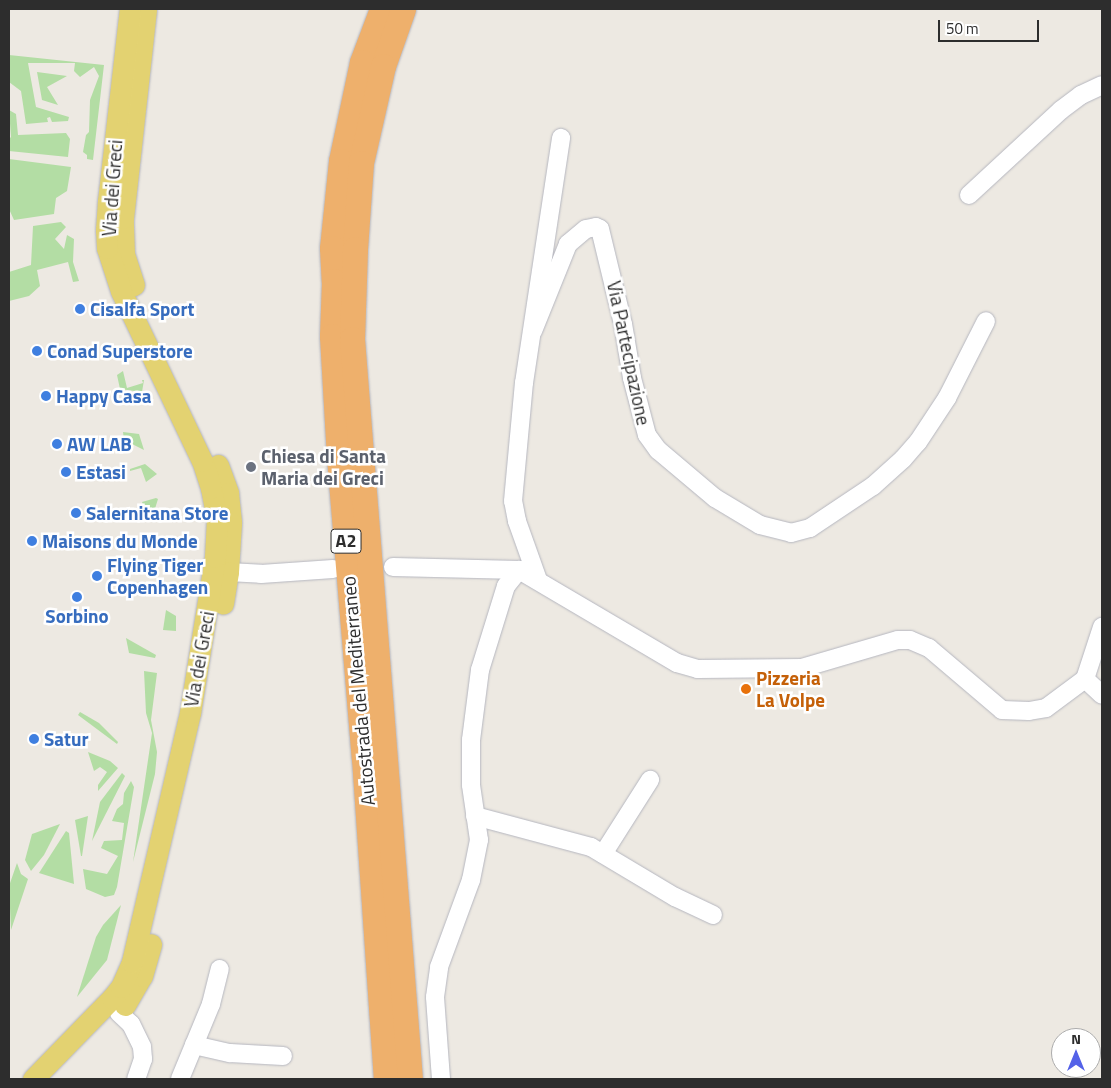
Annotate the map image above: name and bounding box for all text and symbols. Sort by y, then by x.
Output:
scale bar [941,10,1042,42]
text: 50 m [946,17,979,40]
street label: Via dei Greci [97,139,127,237]
street label: Via Partecipazione [603,279,655,427]
place label: Cisalfa Sport [90,298,194,320]
marker: Cisalfa Sport [74,303,86,315]
place label: Conad Superstore [47,340,193,362]
marker: Conad Superstore [31,345,43,357]
place label: Happy Casa [56,385,151,407]
marker: Happy Casa [40,390,52,402]
place label: AW LAB [67,433,132,455]
marker: AW LAB [51,438,63,450]
place label: Chiesa di Santa Maria dei Greci [261,445,386,489]
place label: Estasi [76,461,126,483]
marker: Chiesa di Santa Maria dei Greci [245,461,257,473]
marker: Estasi [60,466,72,478]
place label: Salernitana Store [86,502,228,524]
marker: Salernitana Store [70,507,82,519]
road number: A2 [330,526,362,556]
place label: Maisons du Monde [42,530,198,552]
marker: Maisons du Monde [26,535,38,547]
place label: Flying Tiger Copenhagen [107,554,208,598]
marker: Flying Tiger Copenhagen [91,570,103,582]
street label: Autostrada del Mediterraneo [337,575,379,807]
marker: Sorbino [71,591,83,603]
place label: Sorbino [45,605,109,627]
street label: Via dei Greci [179,609,219,709]
place label: Pizzeria La Volpe [756,667,825,711]
marker: Pizzeria La Volpe [740,683,752,695]
place label: Satur [44,728,89,750]
marker: Satur [28,733,40,745]
north arrow [1051,1028,1101,1078]
text: N [1071,1028,1081,1049]

